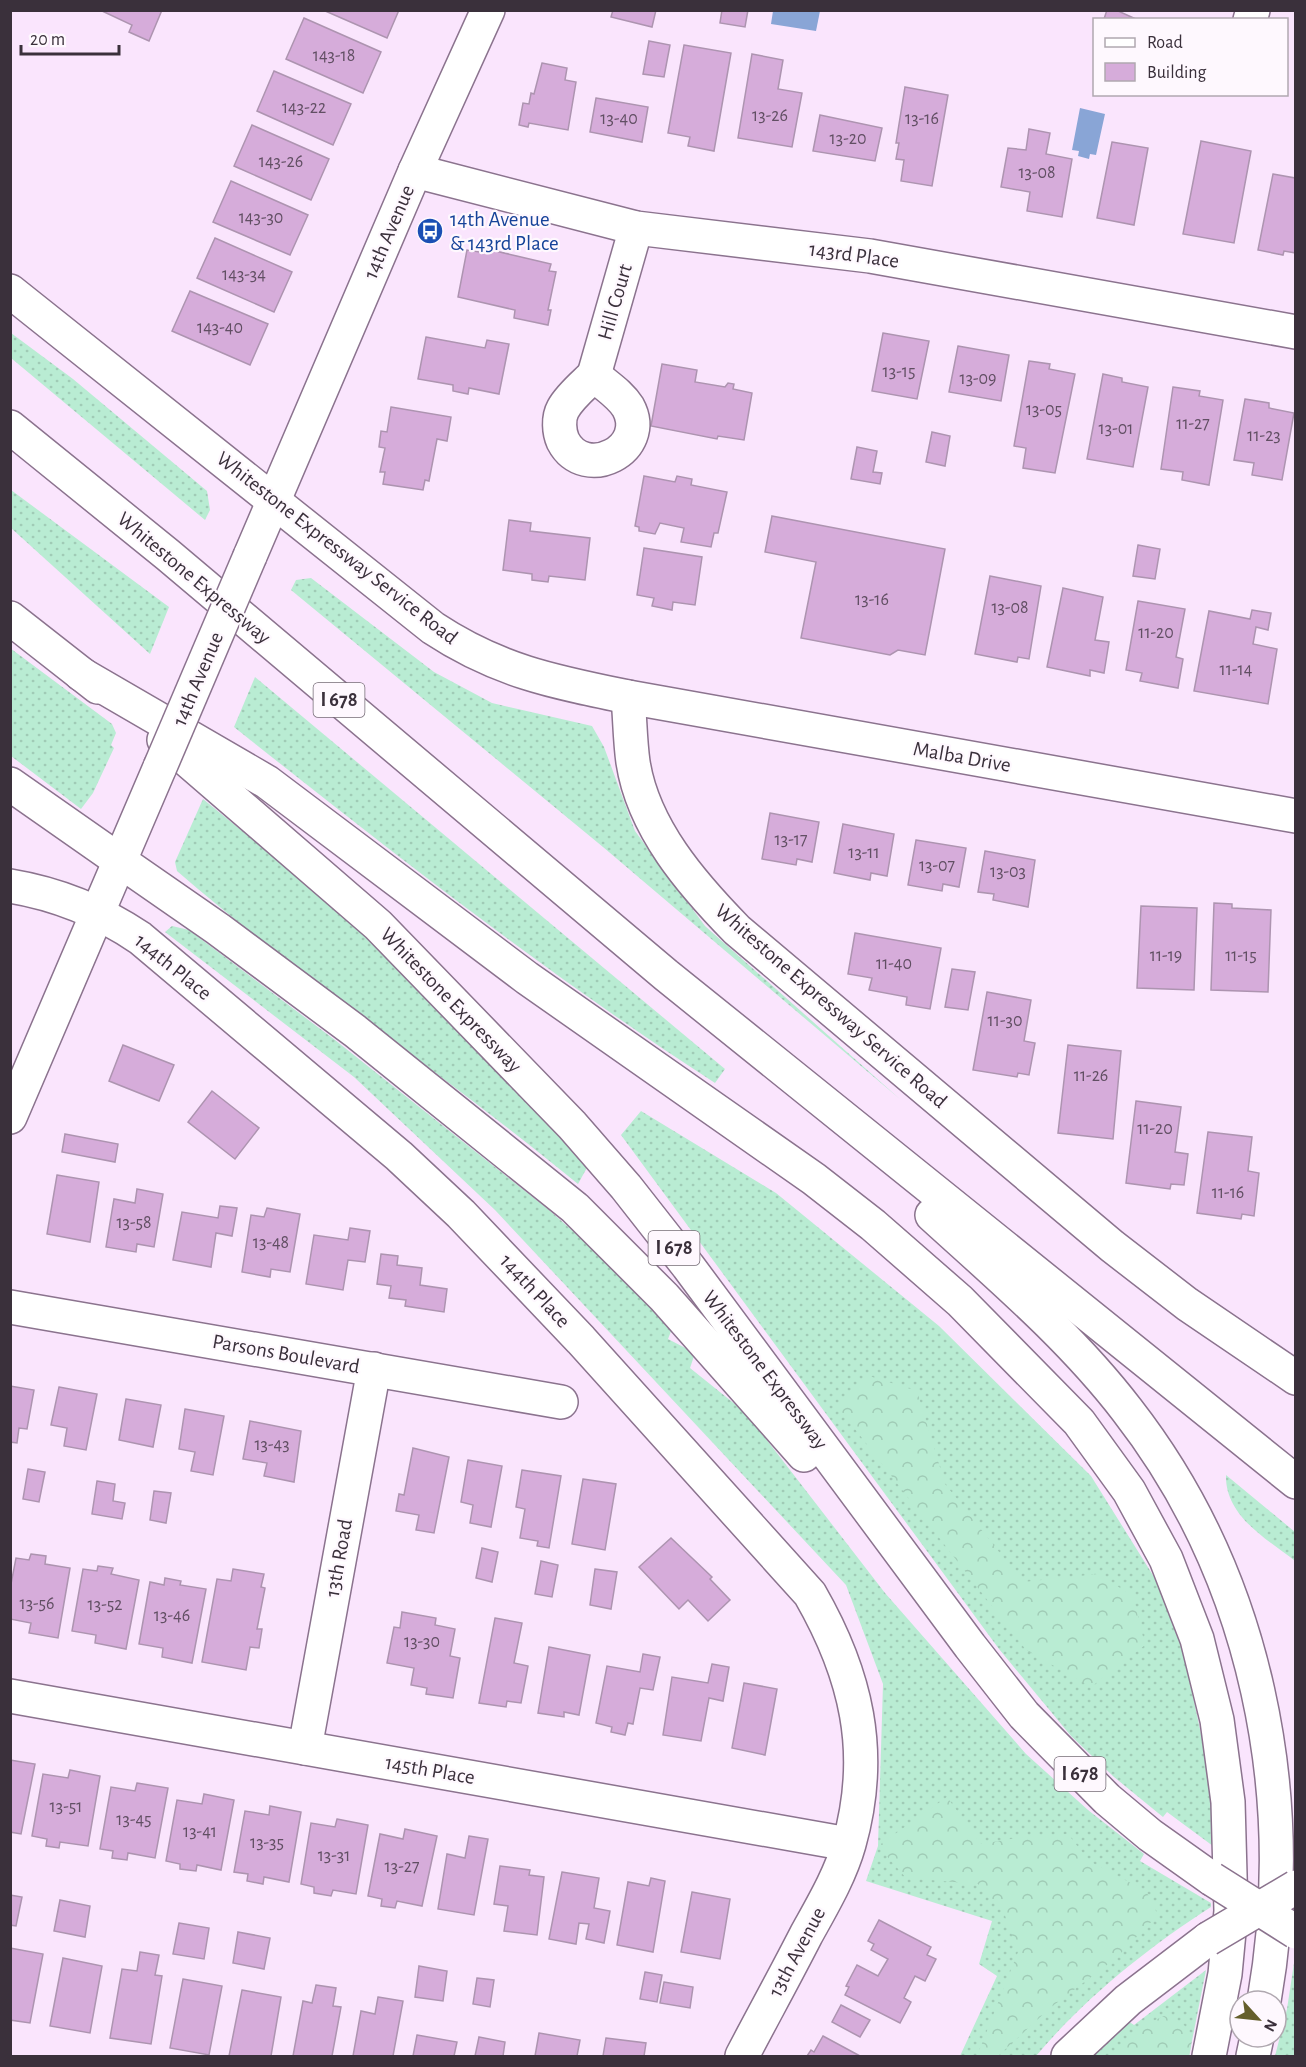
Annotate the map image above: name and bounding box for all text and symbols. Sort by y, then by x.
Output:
scale bar [21,18,118,56]
legend [1093,18,1288,96]
text: 20 m [30,31,65,49]
text: Road [1147,34,1183,52]
house number: 143-18 [313,47,355,65]
text: Building [1147,64,1207,82]
house number: 143-22 [282,99,326,117]
house number: 13-26 [752,107,788,125]
house number: 13-40 [600,110,638,128]
house number: 13-16 [905,110,939,128]
house number: 13-20 [830,130,866,148]
house number: 143-26 [259,153,303,171]
house number: 13-08 [1018,164,1056,182]
street label: 14th Avenue [360,182,418,282]
house number: 143-30 [239,209,283,227]
place label: 14th Avenue & 143rd Place [450,209,559,254]
bus stop icon: 14th Avenue & 143rd Place [415,216,445,246]
street label: 143rd Place [808,238,900,272]
street label: Hill Court [594,261,636,342]
house number: 143-34 [222,266,266,284]
house number: 143-40 [197,319,243,337]
house number: 13-15 [883,363,915,381]
house number: 13-09 [959,370,997,388]
house number: 13-05 [1026,401,1062,419]
house number: 11-27 [1176,415,1210,433]
house number: 13-01 [1099,420,1133,438]
house number: 11-23 [1247,427,1281,445]
street label: Whitestone Expressway Service Road [213,448,462,649]
street label: Whitestone Expressway [113,508,275,648]
house number: 13-16 [855,591,889,609]
house number: 13-08 [991,599,1029,617]
house number: 11-20 [1138,624,1174,642]
street label: 14th Avenue [169,629,227,729]
house number: 11-14 [1220,661,1253,679]
road number: I 678 [314,683,364,717]
street label: Malba Drive [911,738,1013,776]
house number: 13-17 [775,831,807,849]
house number: 13-11 [848,844,880,862]
house number: 13-07 [919,857,955,875]
house number: 13-03 [990,863,1026,881]
street label: Whitestone Expressway Service Road [711,900,951,1112]
street label: Whitestone Expressway [376,923,526,1077]
street label: 144th Place [131,930,215,1004]
house number: 11-19 [1150,947,1182,965]
house number: 11-15 [1225,947,1257,965]
house number: 11-40 [876,955,912,973]
house number: 11-30 [988,1012,1022,1030]
house number: 11-26 [1074,1067,1108,1085]
house number: 11-20 [1137,1120,1173,1138]
house number: 11-16 [1212,1184,1244,1202]
house number: 13-58 [116,1214,152,1232]
road number: I 678 [648,1231,700,1265]
house number: 13-48 [253,1234,289,1252]
street label: 144th Place [496,1250,574,1332]
street label: Whitestone Expressway [699,1287,831,1453]
street label: Parsons Boulevard [211,1331,361,1377]
house number: 13-43 [254,1436,290,1454]
street label: 13th Road [322,1517,356,1599]
house number: 13-56 [19,1595,55,1613]
house number: 13-52 [88,1596,122,1614]
house number: 13-46 [154,1607,190,1625]
house number: 13-30 [404,1633,440,1651]
street label: 145th Place [383,1752,477,1788]
road number: I 678 [1054,1757,1106,1791]
house number: 13-51 [50,1798,82,1816]
house number: 13-45 [116,1811,152,1829]
house number: 13-41 [183,1823,217,1841]
house number: 13-35 [250,1834,284,1852]
house number: 13-31 [318,1847,350,1865]
house number: 13-27 [385,1858,419,1876]
street label: 13th Avenue [765,1904,829,2000]
north arrow [1228,1989,1288,2049]
text: N [1261,2017,1280,2034]

